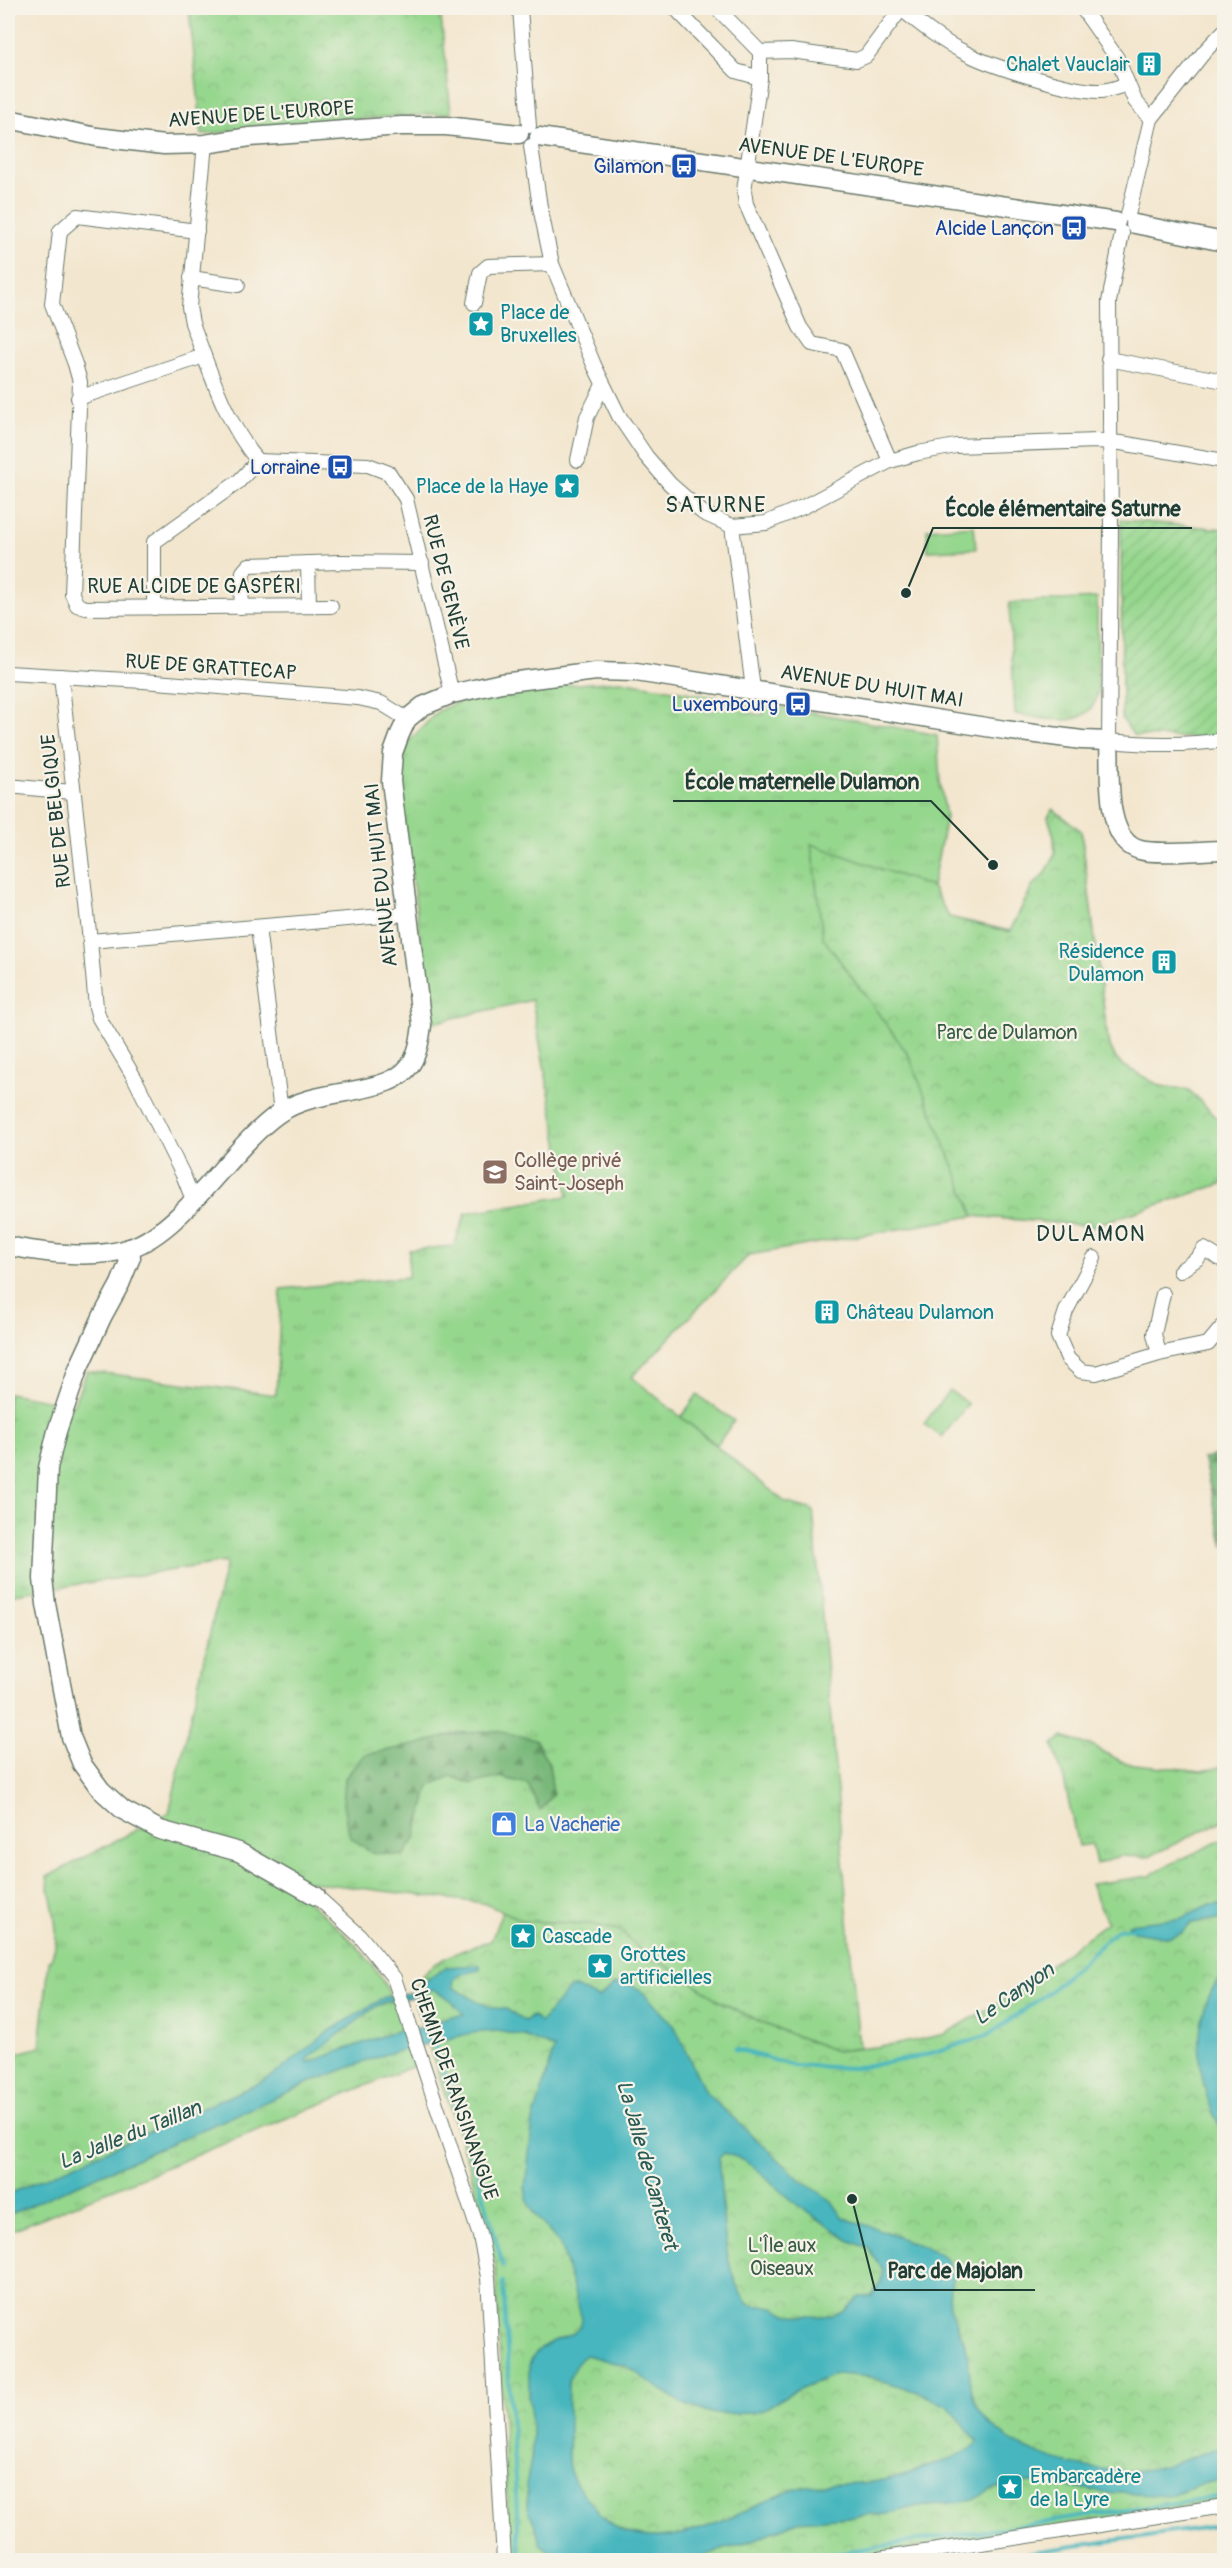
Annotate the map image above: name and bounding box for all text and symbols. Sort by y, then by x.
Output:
building icon: Chalet Vauclair [1134,49,1164,79]
place label: Chalet Vauclair [1006,52,1130,77]
street label: AVENUE DE L'EUROPE [167,95,355,133]
street label: AVENUE DE L'EUROPE [737,132,925,182]
bus stop icon: Gilamon [669,151,699,181]
place label: Gilamon [594,154,664,179]
bus stop icon: Alcide Lançon [1059,213,1089,243]
place label: Alcide Lançon [935,216,1054,241]
place label: Place de Bruxelles [500,300,577,348]
place icon: Place de Bruxelles [466,309,496,339]
bus stop icon: Lorraine [325,452,355,482]
place label: Lorraine [250,455,320,480]
place icon: Place de la Haye [552,471,582,501]
place label: Place de la Haye [416,474,548,499]
callout: École élémentaire Saturne [933,489,1192,528]
district label: SATURNE [665,491,767,519]
text: École élémentaire Saturne [945,495,1181,523]
street label: RUE DE GENÈVE [417,512,475,652]
street label: RUE ALCIDE DE GASPÉRI [87,574,301,599]
street label: RUE DE GRATTECAP [124,649,298,685]
street label: AVENUE DU HUIT MAI [779,659,965,713]
bus stop icon: Luxembourg [783,689,813,719]
place label: Luxembourg [671,692,778,717]
street label: RUE DE BELGIQUE [35,733,77,889]
callout: École maternelle Dulamon [673,762,931,801]
text: École maternelle Dulamon [685,768,919,796]
street label: AVENUE DU HUIT MAI [359,782,403,968]
place label: Résidence Dulamon [1058,939,1144,987]
building icon: Résidence Dulamon [1149,947,1179,977]
park label: Parc de Dulamon [936,1020,1078,1045]
place label: Collège privé Saint-Joseph [514,1148,624,1196]
school or university icon: Collège privé Saint-Joseph [480,1157,510,1187]
district label: DULAMON [1036,1220,1146,1248]
building icon: Château Dulamon [812,1297,842,1327]
place label: Château Dulamon [846,1300,994,1325]
shop icon: La Vacherie [489,1809,519,1839]
place label: La Vacherie [524,1812,620,1837]
place icon: Cascade [508,1921,538,1951]
place label: Cascade [542,1924,612,1949]
place label: Grottes artificielles [620,1942,712,1990]
place icon: Grottes artificielles [585,1951,615,1981]
water label: Le Canyon [968,1956,1060,2032]
street label: CHEMIN DE RANSINANGUE [404,1975,504,2203]
water label: La Jalle de Canteret [610,2077,685,2255]
water label: La Jalle du Taillan [55,2094,206,2176]
park label: L'Île aux Oiseaux [747,2233,817,2281]
callout: Parc de Majolan [875,2251,1035,2290]
text: Parc de Majolan [887,2258,1023,2285]
place label: Embarcadère de la Lyre [1030,2464,1141,2512]
place icon: Embarcadère de la Lyre [995,2472,1025,2502]

